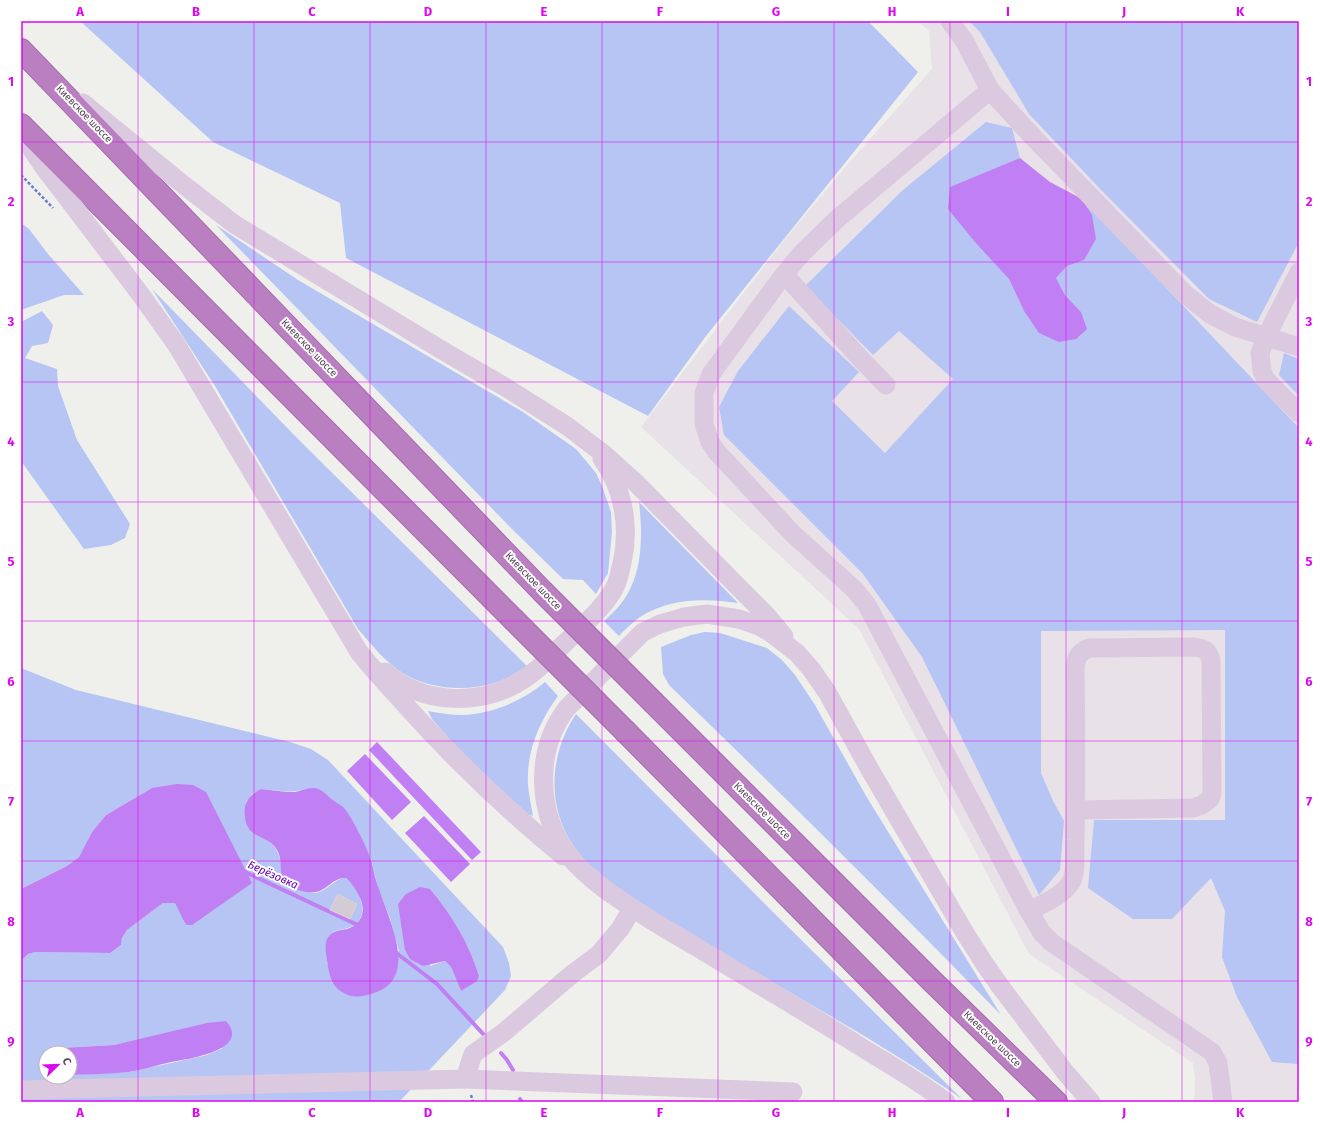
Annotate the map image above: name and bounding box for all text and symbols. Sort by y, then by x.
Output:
text: A [75,4,84,19]
text: B [192,4,200,19]
text: C [308,4,316,19]
text: D [424,4,433,19]
text: E [541,4,548,19]
text: F [657,4,664,19]
text: G [772,4,780,19]
text: H [888,4,896,19]
text: I [1006,4,1010,19]
text: J [1121,4,1126,19]
text: K [1236,4,1245,19]
text: 1 [8,74,14,89]
text: 1 [1306,74,1312,89]
street label: Киевское шоссе [54,83,114,145]
text: 2 [8,194,15,209]
text: 2 [1306,194,1313,209]
text: 3 [7,314,15,329]
text: 3 [1305,314,1313,329]
street label: Киевское шоссе [279,317,339,379]
text: 4 [7,434,15,449]
text: 4 [1305,434,1313,449]
street label: Киевское шоссе [503,550,563,612]
text: 5 [8,554,15,569]
text: 5 [1306,554,1313,569]
text: 6 [7,674,15,689]
text: 6 [1305,674,1313,689]
street label: Киевское шоссе [731,780,793,842]
text: 7 [8,794,14,809]
text: 7 [1306,794,1312,809]
water label: Берёзовка [246,858,300,892]
text: 8 [7,914,15,929]
text: 8 [1305,914,1313,929]
street label: Киевское шоссе [961,1009,1023,1069]
text: 9 [7,1034,15,1049]
text: 9 [1305,1034,1313,1049]
north arrow [38,1045,78,1085]
text: С [60,1056,74,1067]
text: A [75,1105,84,1120]
text: B [192,1105,200,1120]
text: C [308,1105,316,1120]
text: D [424,1105,433,1120]
text: E [541,1105,548,1120]
text: F [657,1105,664,1120]
text: G [772,1105,780,1120]
text: H [888,1105,896,1120]
text: I [1006,1105,1010,1120]
text: J [1121,1105,1126,1120]
text: K [1236,1105,1245,1120]

